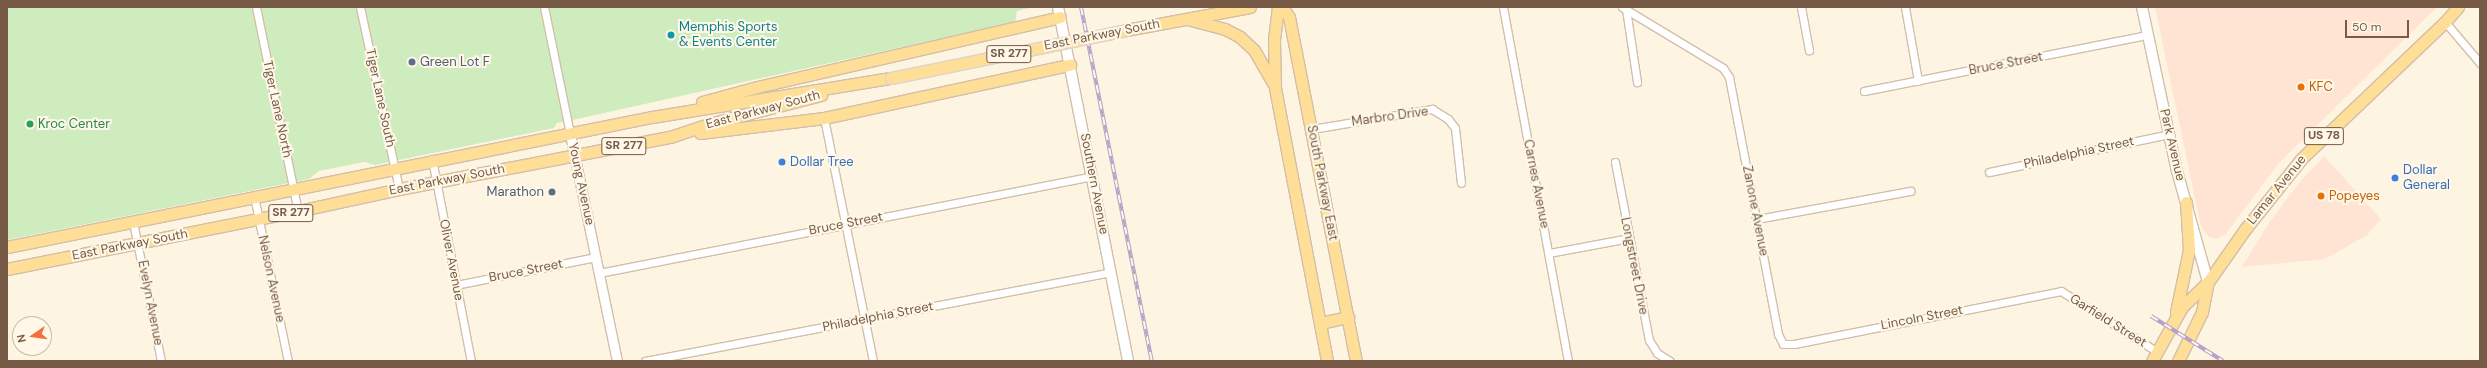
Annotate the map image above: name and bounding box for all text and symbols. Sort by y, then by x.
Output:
scale bar [2347,12,2411,38]
street label: East Parkway South [1043,16,1161,54]
text: 50 m [2352,19,2381,35]
place label: Memphis Sports & Events Center [679,20,777,51]
marker: Memphis Sports & Events Center [666,30,676,40]
road number: SR 277 [986,44,1032,64]
street label: Tiger Lane South [362,47,398,149]
street label: Bruce Street [1968,49,2044,79]
place label: Green Lot F [420,54,490,70]
marker: Green Lot F [407,57,417,67]
street label: Tiger Lane North [259,59,295,159]
place label: KFC [2309,79,2333,95]
marker: KFC [2296,82,2306,92]
street label: East Parkway South [704,87,822,133]
street label: Marbro Drive [1351,104,1429,130]
street label: Park Avenue [2156,108,2188,182]
place label: Kroc Center [38,116,110,132]
marker: Kroc Center [25,119,35,129]
street label: South Parkway East [1303,124,1341,242]
road number: US 78 [2303,126,2345,146]
street label: Southern Avenue [1077,132,1111,236]
street label: Philadelphia Street [2022,134,2136,172]
road number: SR 277 [601,136,647,156]
street label: Carnes Avenue [1520,138,1552,230]
street label: Young Avenue [565,141,597,227]
street label: Lamar Avenue [2244,152,2310,228]
place label: Dollar Tree [790,154,854,170]
marker: Dollar Tree [777,157,787,167]
street label: East Parkway South [388,161,506,199]
place label: Dollar General [2403,163,2450,194]
street label: Zanone Avenue [1739,164,1771,258]
marker: Dollar General [2390,173,2400,183]
place label: Marathon [487,184,544,200]
marker: Marathon [547,187,557,197]
place label: Popeyes [2329,188,2380,204]
marker: Popeyes [2316,191,2326,201]
road number: SR 277 [268,203,314,223]
street label: Bruce Street [808,209,884,239]
street label: Longstreet Drive [1617,216,1651,316]
street label: Oliver Avenue [435,218,467,302]
street label: East Parkway South [71,226,189,264]
street label: Nelson Avenue [254,234,288,324]
street label: Bruce Street [488,256,564,286]
street label: Evelyn Avenue [134,259,166,347]
street label: Garfield Street [2067,291,2149,351]
street label: Philadelphia Street [821,299,935,335]
street label: Lincoln Street [1880,302,1964,334]
north arrow [12,316,52,356]
text: N [14,333,29,344]

